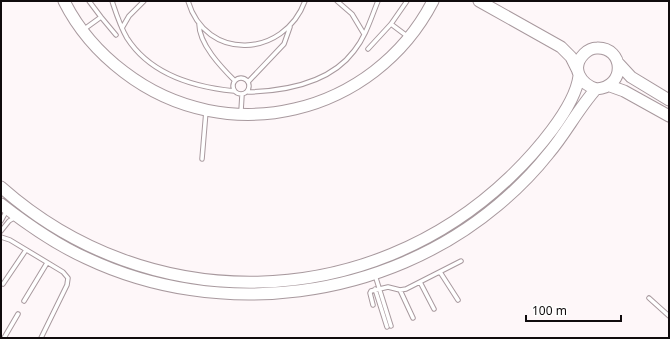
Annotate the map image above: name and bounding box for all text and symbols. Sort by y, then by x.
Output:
scale bar [526,297,621,323]
text: 100 m [532,302,567,319]

